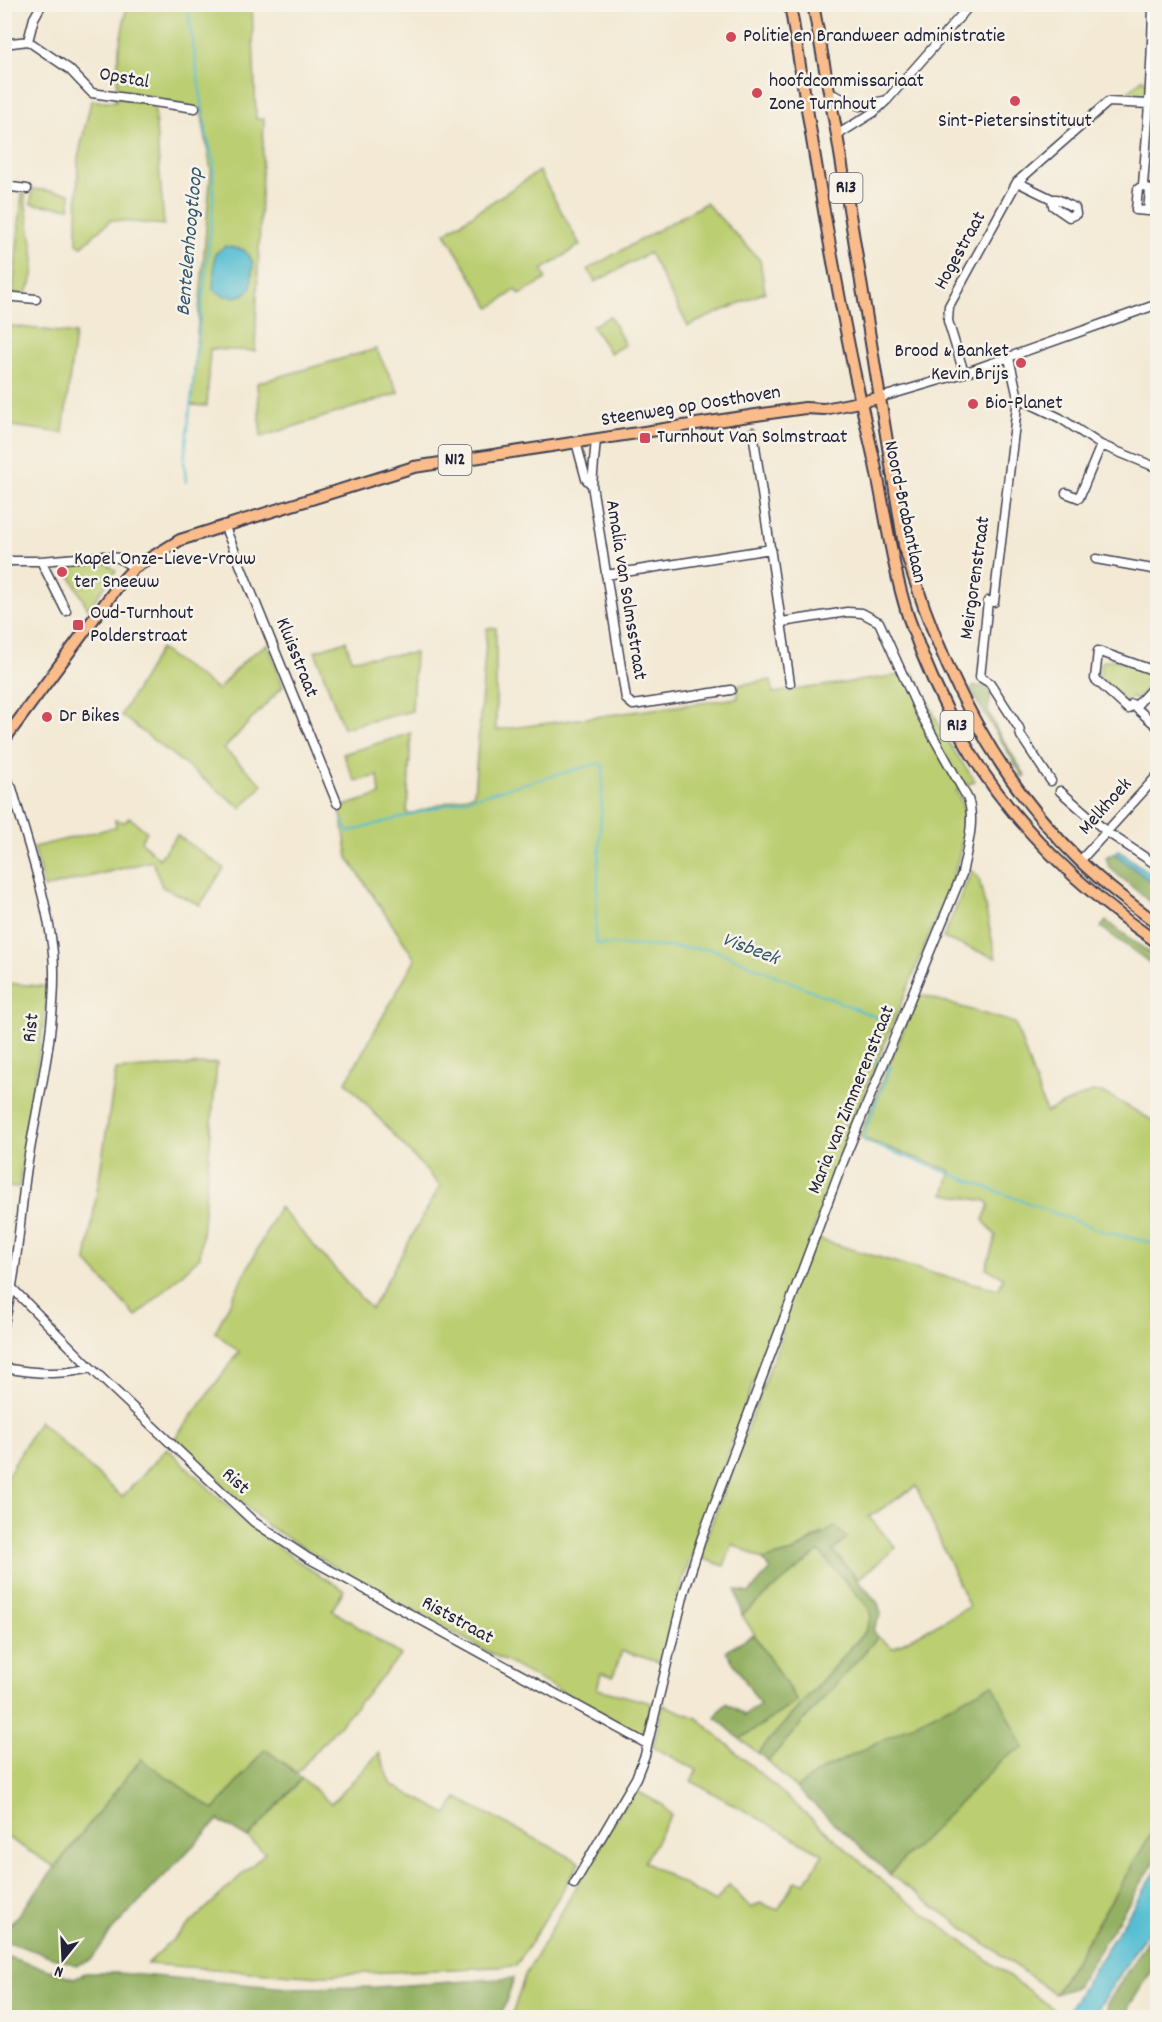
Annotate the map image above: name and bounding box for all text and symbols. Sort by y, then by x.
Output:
place label: Politie en Brandweer administratie [743,23,1006,51]
marker: Politie en Brandweer administratie [724,30,738,44]
street label: Opstal [97,61,152,97]
place label: hoofdcommissariaat Zone Turnhout [769,68,924,119]
marker: hoofdcommissariaat Zone Turnhout [750,86,764,100]
marker: Sint-Pietersinstituut [1008,94,1022,108]
place label: Sint-Pietersinstituut [938,108,1092,136]
water label: Bentelenhoogtloop [170,165,213,317]
road number: R13 [830,173,862,203]
street label: Hogestraat [928,207,994,295]
place label: Brood & Banket Kevin Brijs [894,338,1009,389]
marker: Brood & Banket Kevin Brijs [1014,356,1028,370]
street label: Steenweg op Oosthoven [599,379,783,435]
place label: Bio-Planet [985,390,1063,418]
marker: Bio-Planet [966,397,980,411]
place label: Turnhout Van Solmstraat [657,424,847,452]
marker: Turnhout Van Solmstraat [638,431,652,445]
street label: Noord-Brabantlaan [875,438,933,586]
road number: N12 [438,445,472,475]
street label: Amalia van Solmsstraat [597,498,653,682]
street label: Meirgorenstraat [954,515,998,641]
place label: Kapel Onze-Lieve-Vrouw ter Sneeuw [74,546,256,597]
marker: Kapel Onze-Lieve-Vrouw ter Sneeuw [55,565,69,579]
place label: Oud-Turnhout Polderstraat [90,600,194,651]
street label: Kluisstraat [267,614,325,702]
marker: Oud-Turnhout Polderstraat [71,618,85,632]
place label: Dr Bikes [59,703,120,731]
marker: Dr Bikes [40,710,54,724]
road number: R13 [940,711,974,741]
street label: Melkhoek [1073,772,1139,842]
water label: Visbeek [717,925,785,975]
street label: Maria van Zimmerenstraat [801,1001,903,1199]
street label: Rist [16,1012,48,1044]
street label: Rist [215,1462,255,1502]
street label: Riststraat [416,1590,498,1652]
north arrow [33,1929,93,1989]
text: N [52,1959,66,1983]

